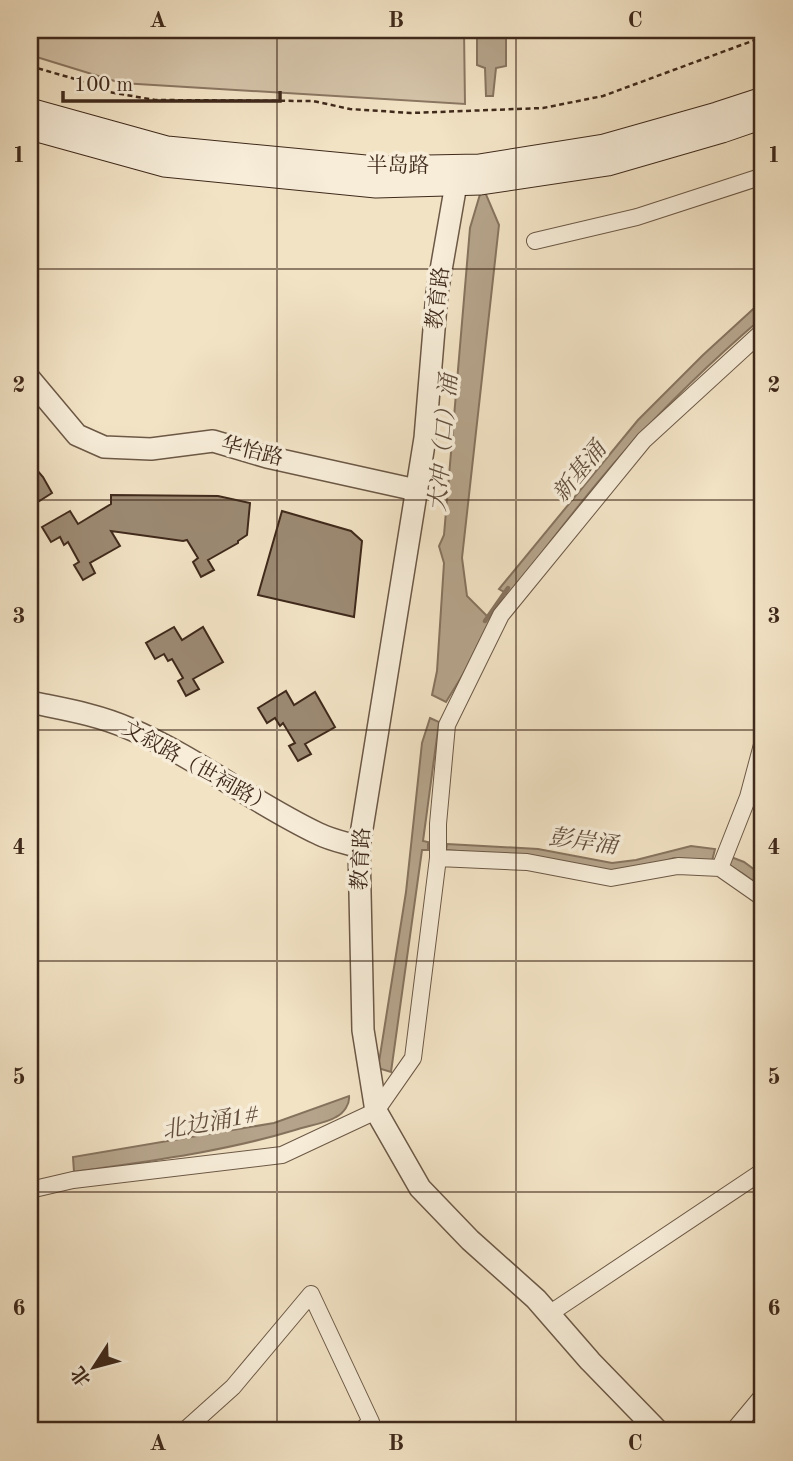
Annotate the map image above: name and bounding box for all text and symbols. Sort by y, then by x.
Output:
text: A [149,9,167,32]
text: B [388,9,404,32]
text: C [627,9,643,32]
scale bar [63,60,280,104]
text: 100 m [74,75,133,96]
text: 1 [12,144,26,167]
text: 1 [767,144,781,167]
street label: 半岛路 [367,154,430,177]
street label: 教育路 [423,265,453,331]
water label: 大冲（口）涌 [425,370,462,513]
text: 2 [12,374,26,397]
text: 2 [767,374,781,397]
street label: 华怡路 [219,432,286,470]
water label: 新基涌 [548,434,613,506]
text: 3 [12,605,26,628]
text: 3 [767,605,781,628]
street label: 文叙路（世祠路） [118,716,277,818]
water label: 彭岸涌 [547,824,622,859]
street label: 教育路 [348,827,374,891]
text: 4 [12,836,26,859]
text: 4 [767,836,781,859]
text: 5 [12,1066,26,1089]
text: 5 [767,1066,781,1089]
water label: 北边涌1# [160,1101,262,1143]
text: 6 [12,1297,26,1320]
text: 6 [767,1297,781,1320]
north arrow [60,1332,130,1402]
text: 北 [67,1362,96,1390]
text: A [149,1432,167,1455]
text: B [388,1432,404,1455]
text: C [627,1432,643,1455]

